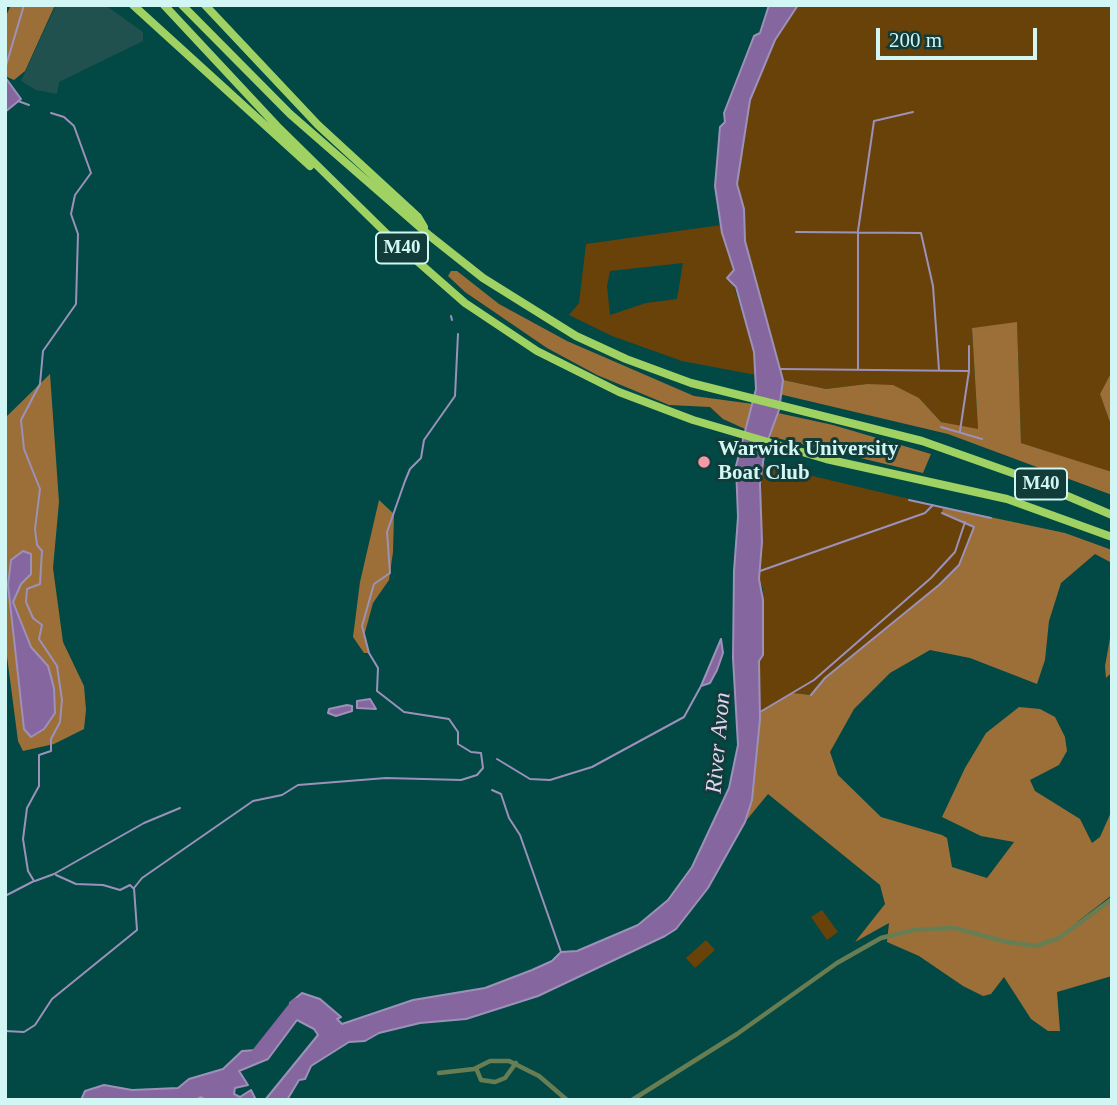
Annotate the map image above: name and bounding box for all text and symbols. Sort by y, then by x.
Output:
scale bar [879,14,1040,58]
text: 200 m [889,28,942,52]
road number: M40 [376,232,428,264]
place label: Warwick University Boat Club [718,437,898,487]
marker: Warwick University Boat Club [696,454,712,470]
road number: M40 [1015,468,1067,499]
water label: River Avon [701,691,737,795]

